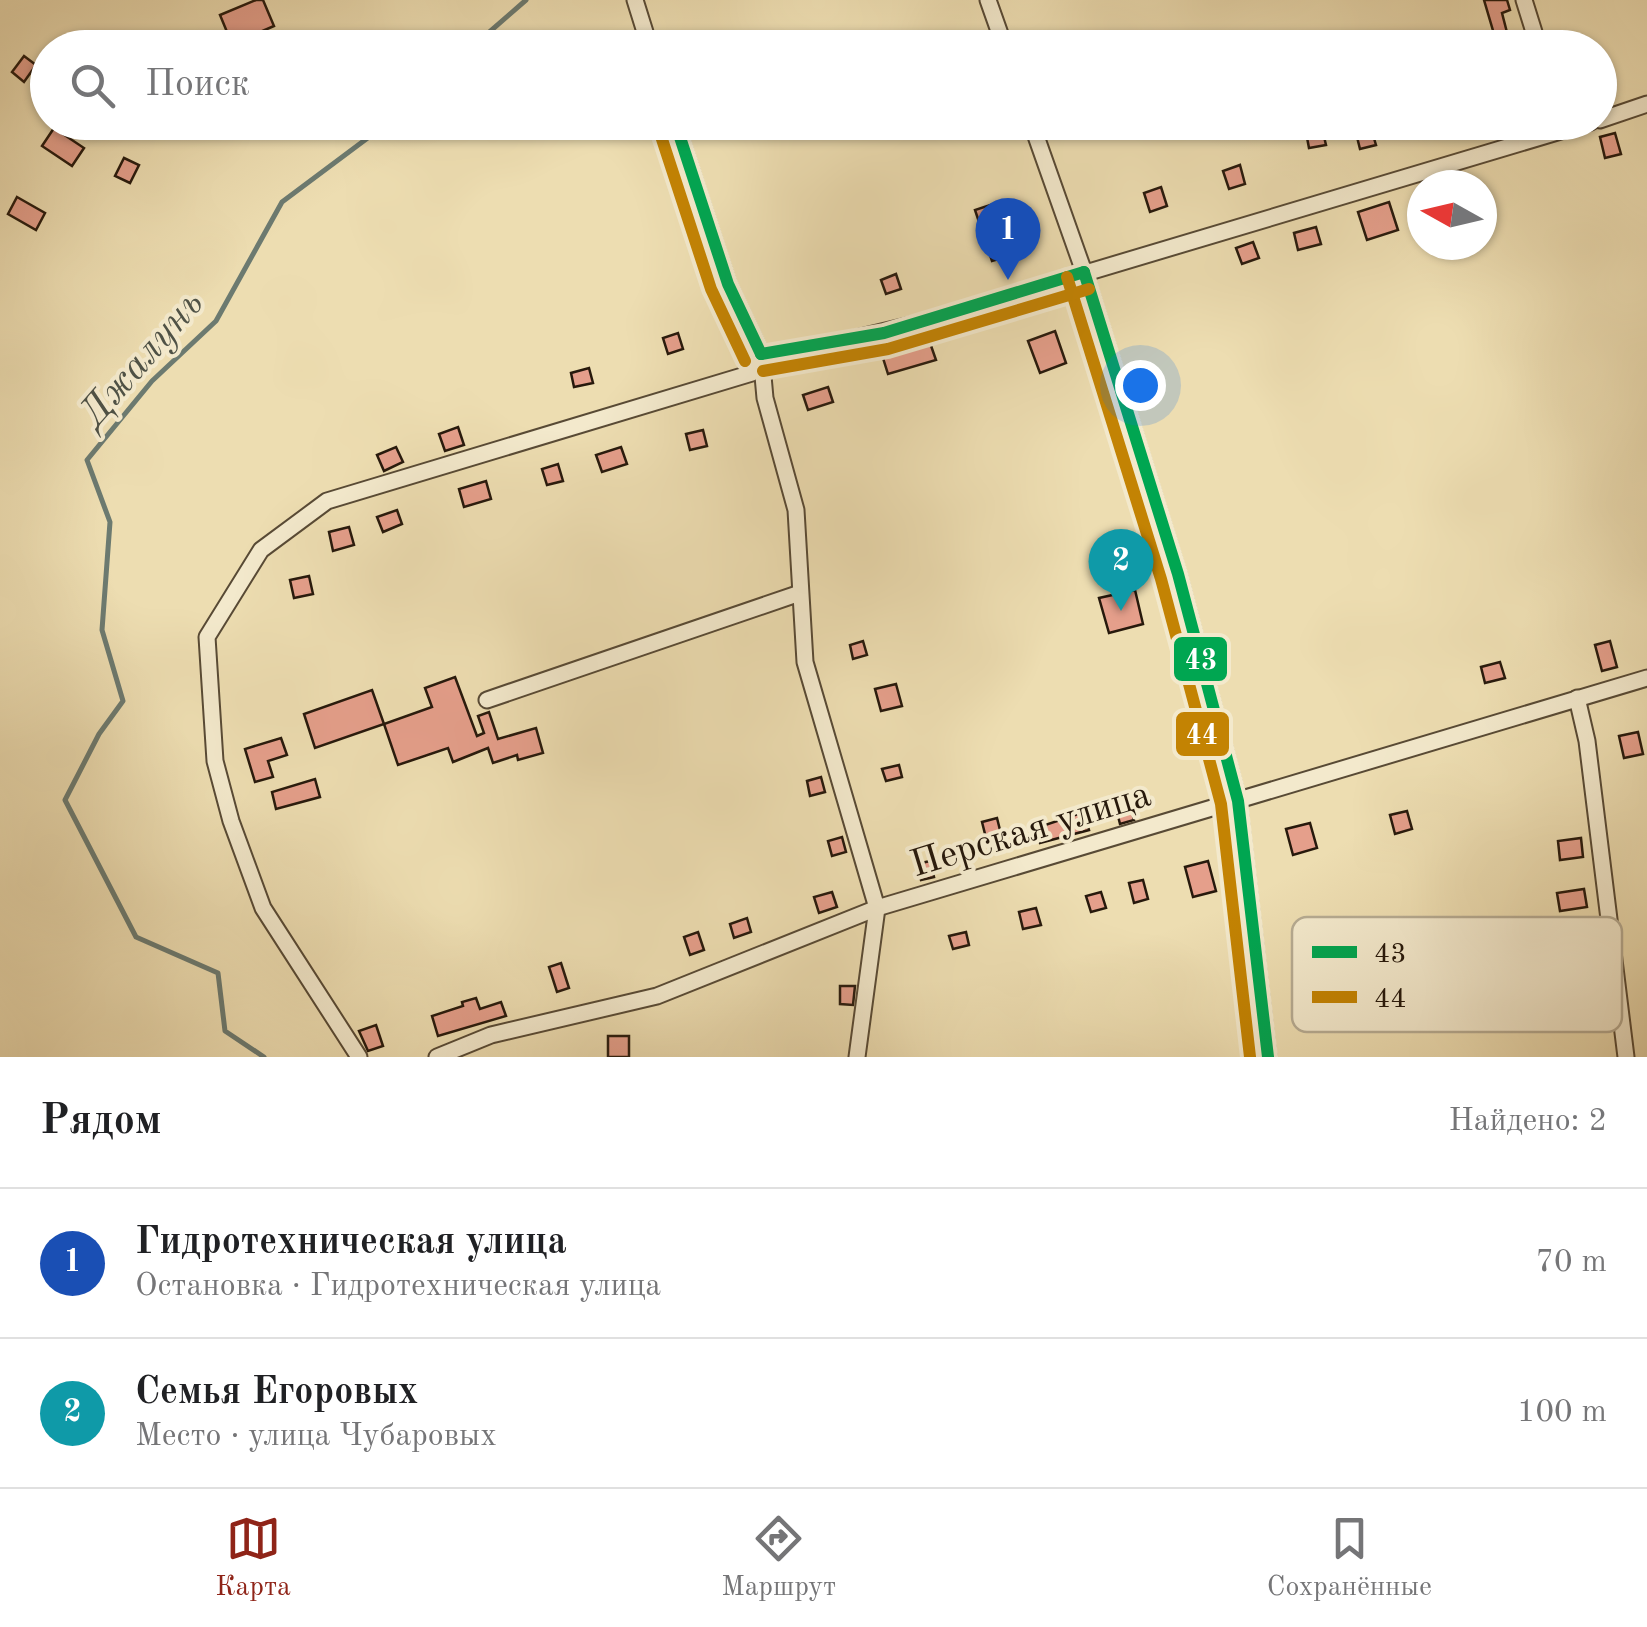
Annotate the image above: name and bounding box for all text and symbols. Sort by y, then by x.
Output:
search box [30,30,1617,140]
icon: search [65,58,120,113]
text: Поиск [145,66,250,104]
north arrow [1407,170,1497,260]
pin: 1 [976,198,1040,280]
water label: Джалунь [70,284,213,439]
your location [1115,360,1166,411]
pin: 2 [1088,528,1154,611]
line badge: 43 [1172,635,1229,683]
text: 43 [1185,648,1217,676]
line badge: 44 [1174,710,1231,758]
text: 44 [1186,723,1218,751]
street label: Перская улица [906,776,1156,885]
legend [1292,917,1622,1032]
text: 43 [1374,941,1406,969]
text: 44 [1374,986,1406,1014]
text: Рядом [40,1101,162,1143]
text: Найдено: 2 [1448,1106,1607,1138]
text: Гидротехническая улица [135,1224,567,1262]
text: 1 [63,1247,82,1279]
text: 70 m [1536,1247,1607,1279]
text: Остановка · Гидротехническая улица [135,1271,661,1303]
text: Семья Егоровых [135,1374,418,1412]
text: 2 [63,1397,82,1429]
text: 100 m [1517,1397,1607,1429]
text: Место · улица Чубаровых [135,1421,497,1453]
tab: Карта [215,1511,291,1606]
tab: Маршрут [721,1511,836,1606]
tab: Сохранённые [1267,1511,1432,1606]

